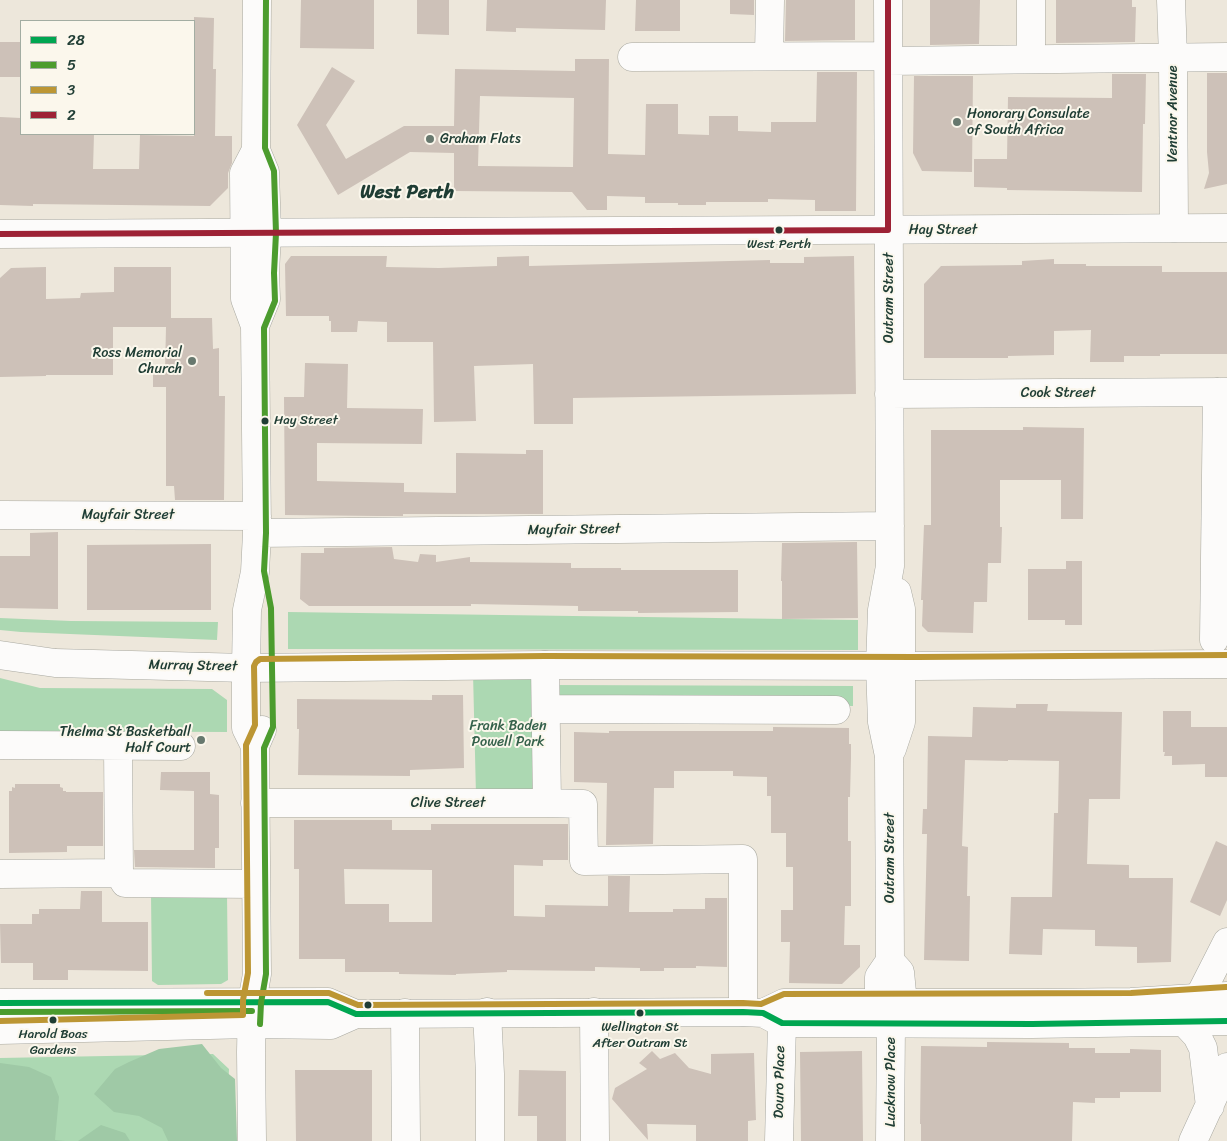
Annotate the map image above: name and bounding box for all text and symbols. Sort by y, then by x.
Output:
legend [20,20,195,135]
text: 28 [67,27,85,53]
text: 5 [67,52,76,78]
street label: Ventnor Avenue [1165,66,1181,162]
text: 3 [67,77,75,103]
text: 2 [67,102,76,128]
place label: Honorary Consulate of South Africa [967,106,1090,138]
marker: Honorary Consulate of South Africa [951,116,963,128]
place label: Graham Flats [440,131,521,147]
marker: Graham Flats [424,133,436,145]
district label: West Perth [360,182,454,204]
street label: Hay Street [909,222,977,238]
marker: West Perth [774,225,784,235]
place label: West Perth [747,237,811,253]
street label: Outram Street [881,253,897,343]
place label: Ross Memorial Church [93,345,182,378]
marker: Ross Memorial Church [186,355,198,367]
street label: Cook Street [1021,385,1095,401]
place label: Hay Street [274,413,338,429]
marker: Hay Street [260,416,270,426]
street label: Mayfair Street [82,507,174,523]
street label: Mayfair Street [527,521,621,539]
street label: Murray Street [148,657,238,675]
park label: Frank Baden Powell Park [470,718,546,750]
place label: Thelma St Basketball Half Court [59,724,191,756]
marker: Thelma St Basketball Half Court [195,734,207,746]
street label: Clive Street [411,795,485,811]
street label: Outram Street [882,813,898,903]
unlabelled marker [363,1000,373,1010]
marker: Wellington St After Outram St [635,1008,645,1018]
marker: Harold Boas Gardens [48,1015,58,1025]
place label: Wellington St After Outram St [592,1020,688,1051]
place label: Harold Boas Gardens [19,1027,87,1058]
street label: Lucknow Place [883,1037,899,1127]
street label: Douro Place [771,1045,789,1119]

